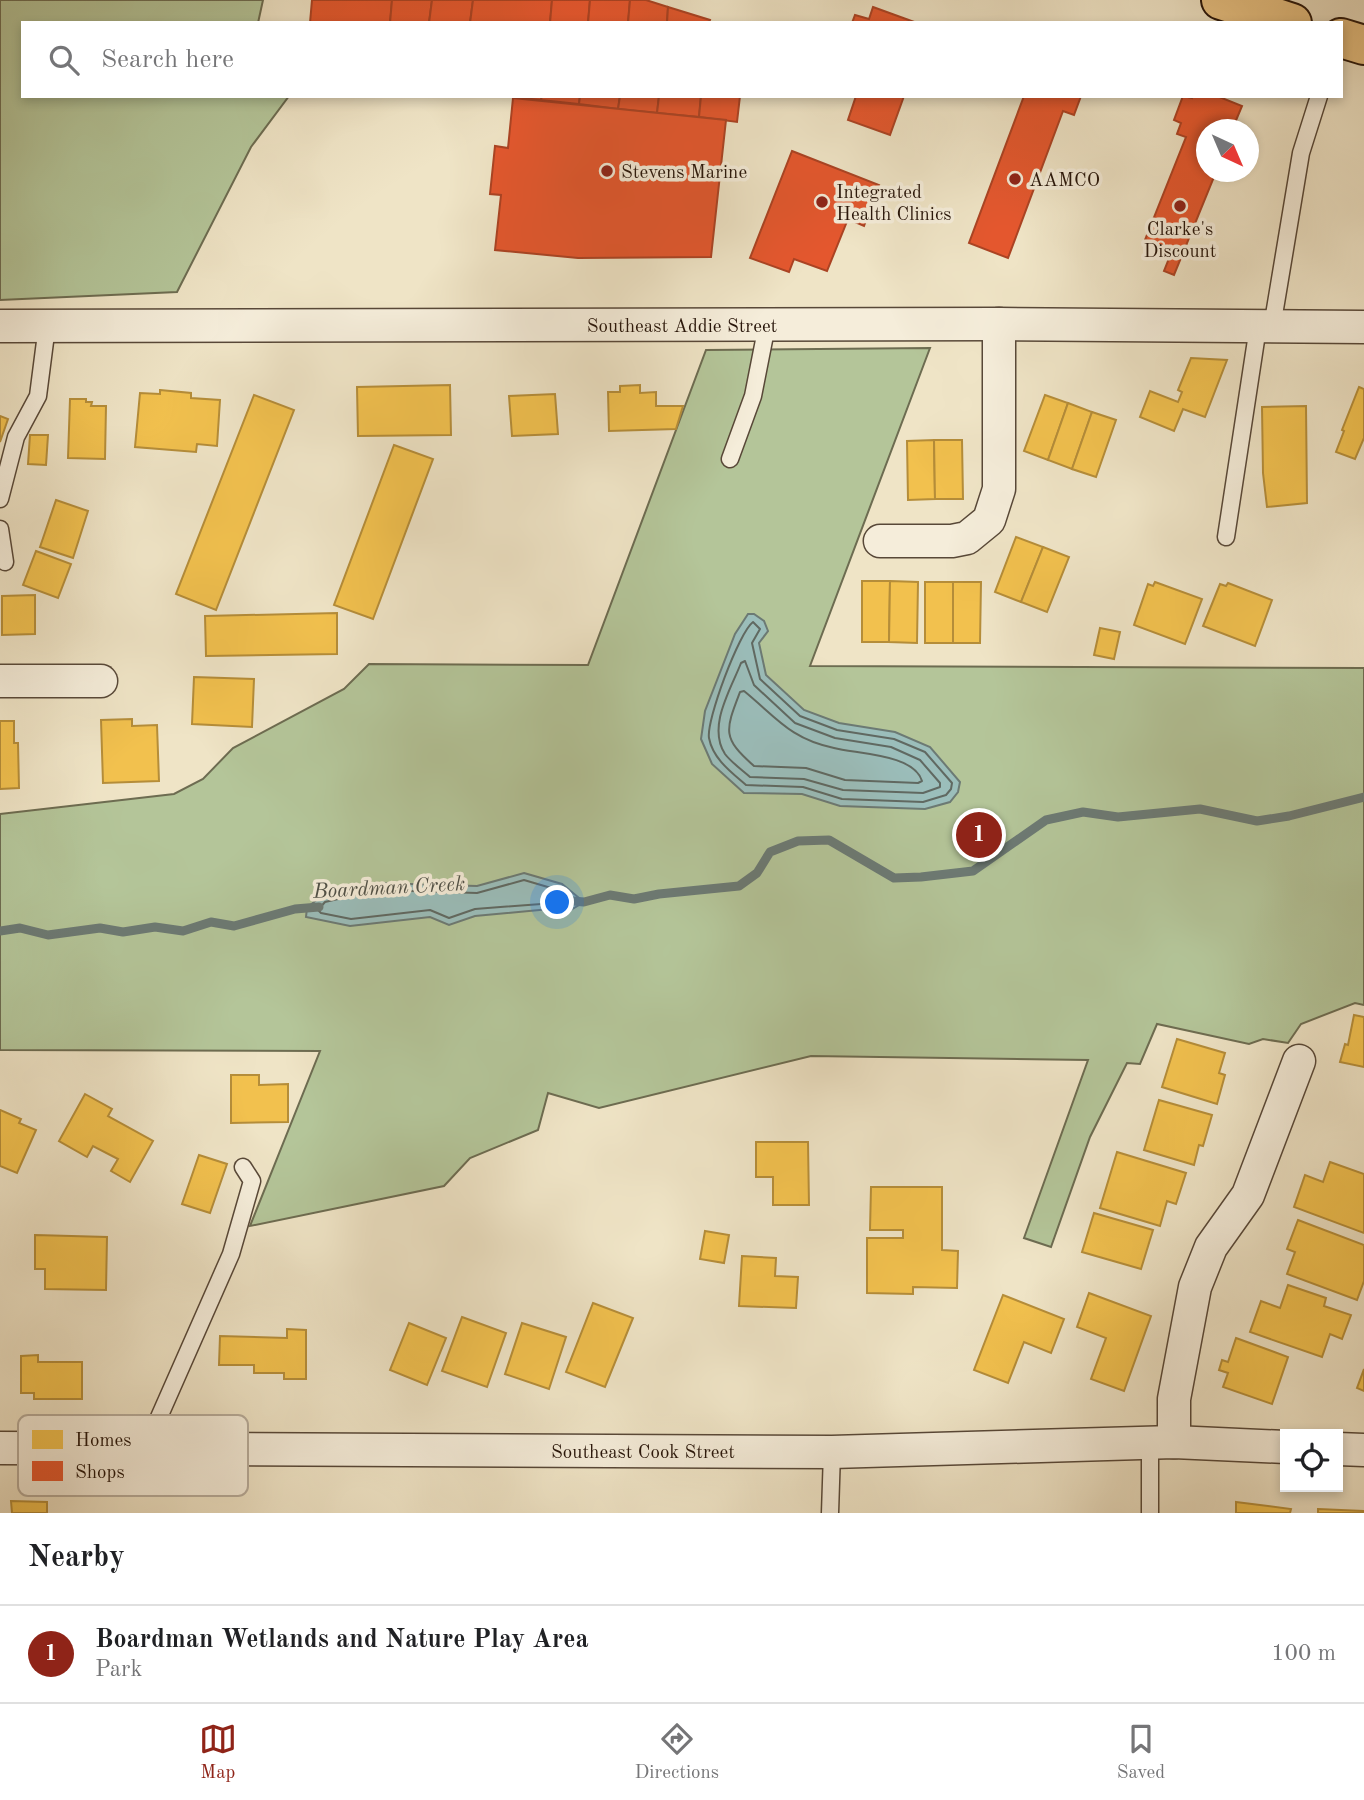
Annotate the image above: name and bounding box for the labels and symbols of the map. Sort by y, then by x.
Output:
north arrow [1196,119,1259,182]
marker: Stevens Marine [599,163,615,179]
place label: Stevens Marine [621,164,747,183]
marker: AAMCO [1007,171,1023,187]
place label: AAMCO [1029,172,1100,191]
place label: Integrated Health Clinics [836,184,951,225]
marker: Integrated Health Clinics [814,194,830,210]
marker: Clarke's Discount [1172,198,1188,214]
place label: Clarke's Discount [1144,221,1216,262]
street label: Southeast Addie Street [587,318,777,337]
pin: 1 [956,809,1002,861]
water label: Boardman Creek [311,874,466,903]
your location [540,885,574,919]
legend [18,1415,248,1496]
text: Homes [75,1432,131,1451]
street label: Southeast Cook Street [551,1444,735,1463]
text: Shops [75,1464,125,1483]

